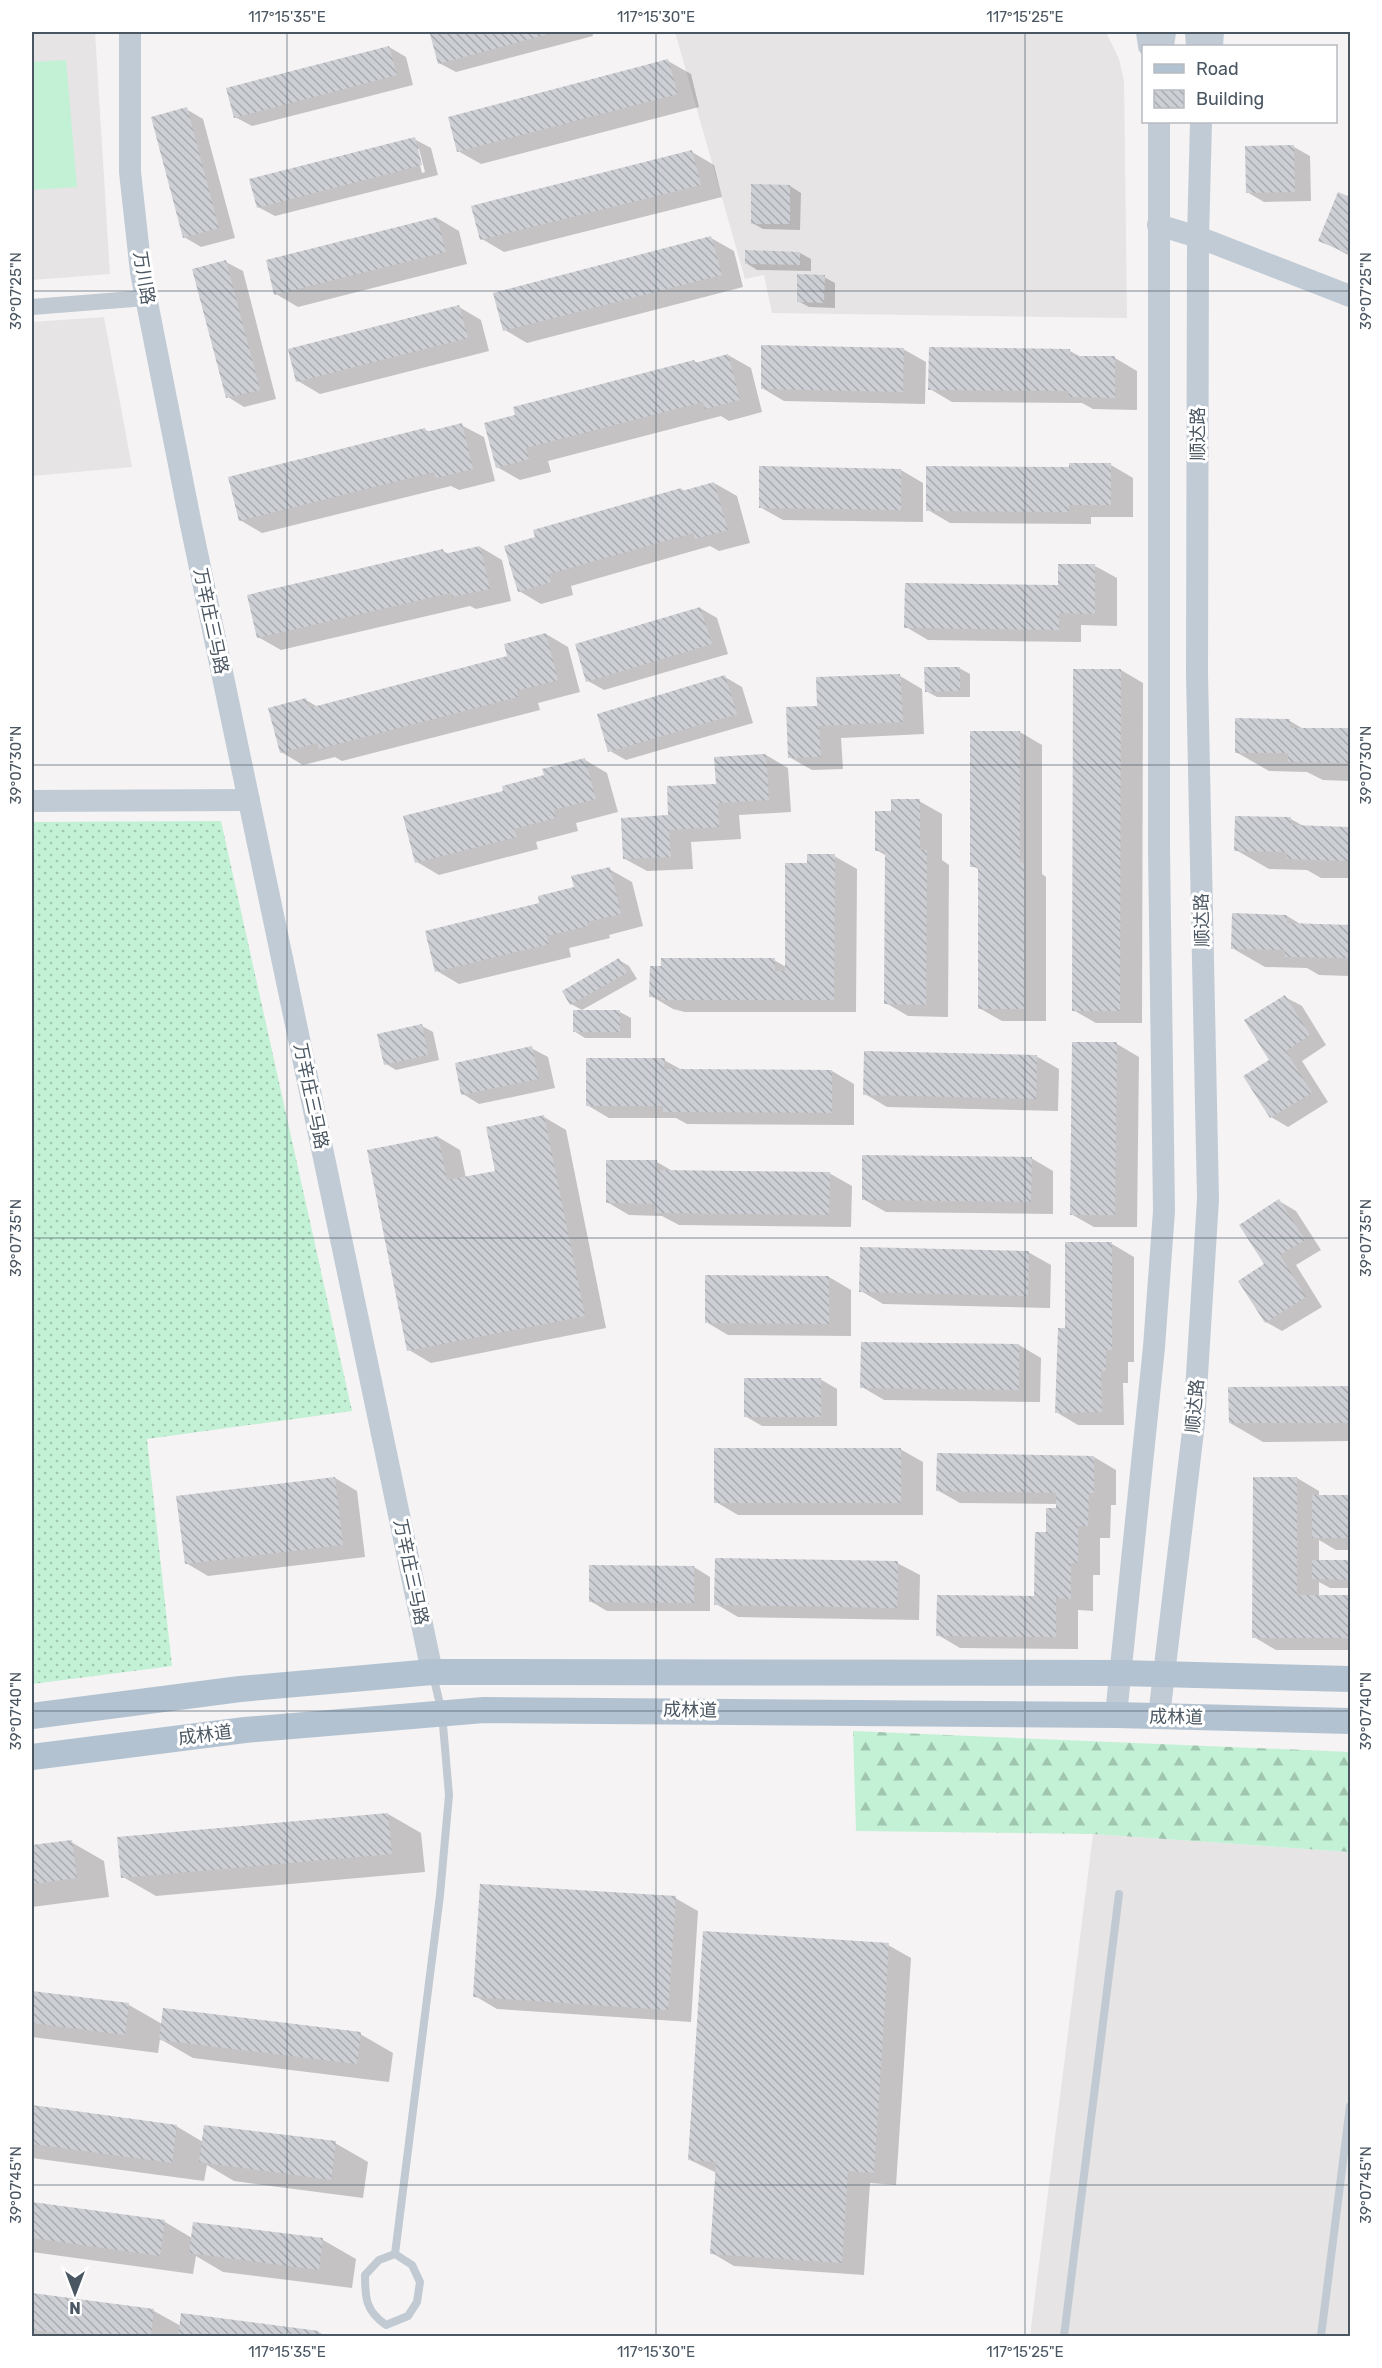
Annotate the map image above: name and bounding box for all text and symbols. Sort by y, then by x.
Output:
text: 117°15'35"E [248,8,326,26]
text: 117°15'30"E [617,8,695,26]
text: 117°15'25"E [986,8,1064,26]
legend [1142,45,1337,123]
text: Road [1196,58,1239,80]
text: Building [1196,88,1264,110]
street label: 万川路 [129,250,159,306]
text: 39°07'25"N [7,252,25,330]
text: 39°07'25"N [1357,252,1375,330]
street label: 顺达路 [1187,407,1209,461]
street label: 万辛庄三马路 [189,566,233,676]
text: 39°07'30"N [7,726,25,804]
text: 39°07'30"N [1357,726,1375,804]
street label: 顺达路 [1191,893,1213,947]
street label: 万辛庄三马路 [289,1041,333,1151]
text: 39°07'35"N [7,1199,25,1277]
text: 39°07'35"N [1357,1199,1375,1277]
street label: 顺达路 [1182,1378,1208,1434]
street label: 万辛庄三马路 [389,1517,433,1627]
text: 39°07'40"N [7,1672,25,1750]
text: 39°07'40"N [1357,1672,1375,1750]
street label: 成林道 [663,1699,717,1721]
street label: 成林道 [1149,1706,1203,1728]
street label: 成林道 [177,1721,233,1749]
text: 39°07'45"N [7,2146,25,2224]
text: 39°07'45"N [1357,2146,1375,2224]
north arrow [45,2263,105,2323]
text: N [69,2298,81,2317]
text: 117°15'35"E [248,2343,326,2361]
text: 117°15'30"E [617,2343,695,2361]
text: 117°15'25"E [986,2343,1064,2361]

